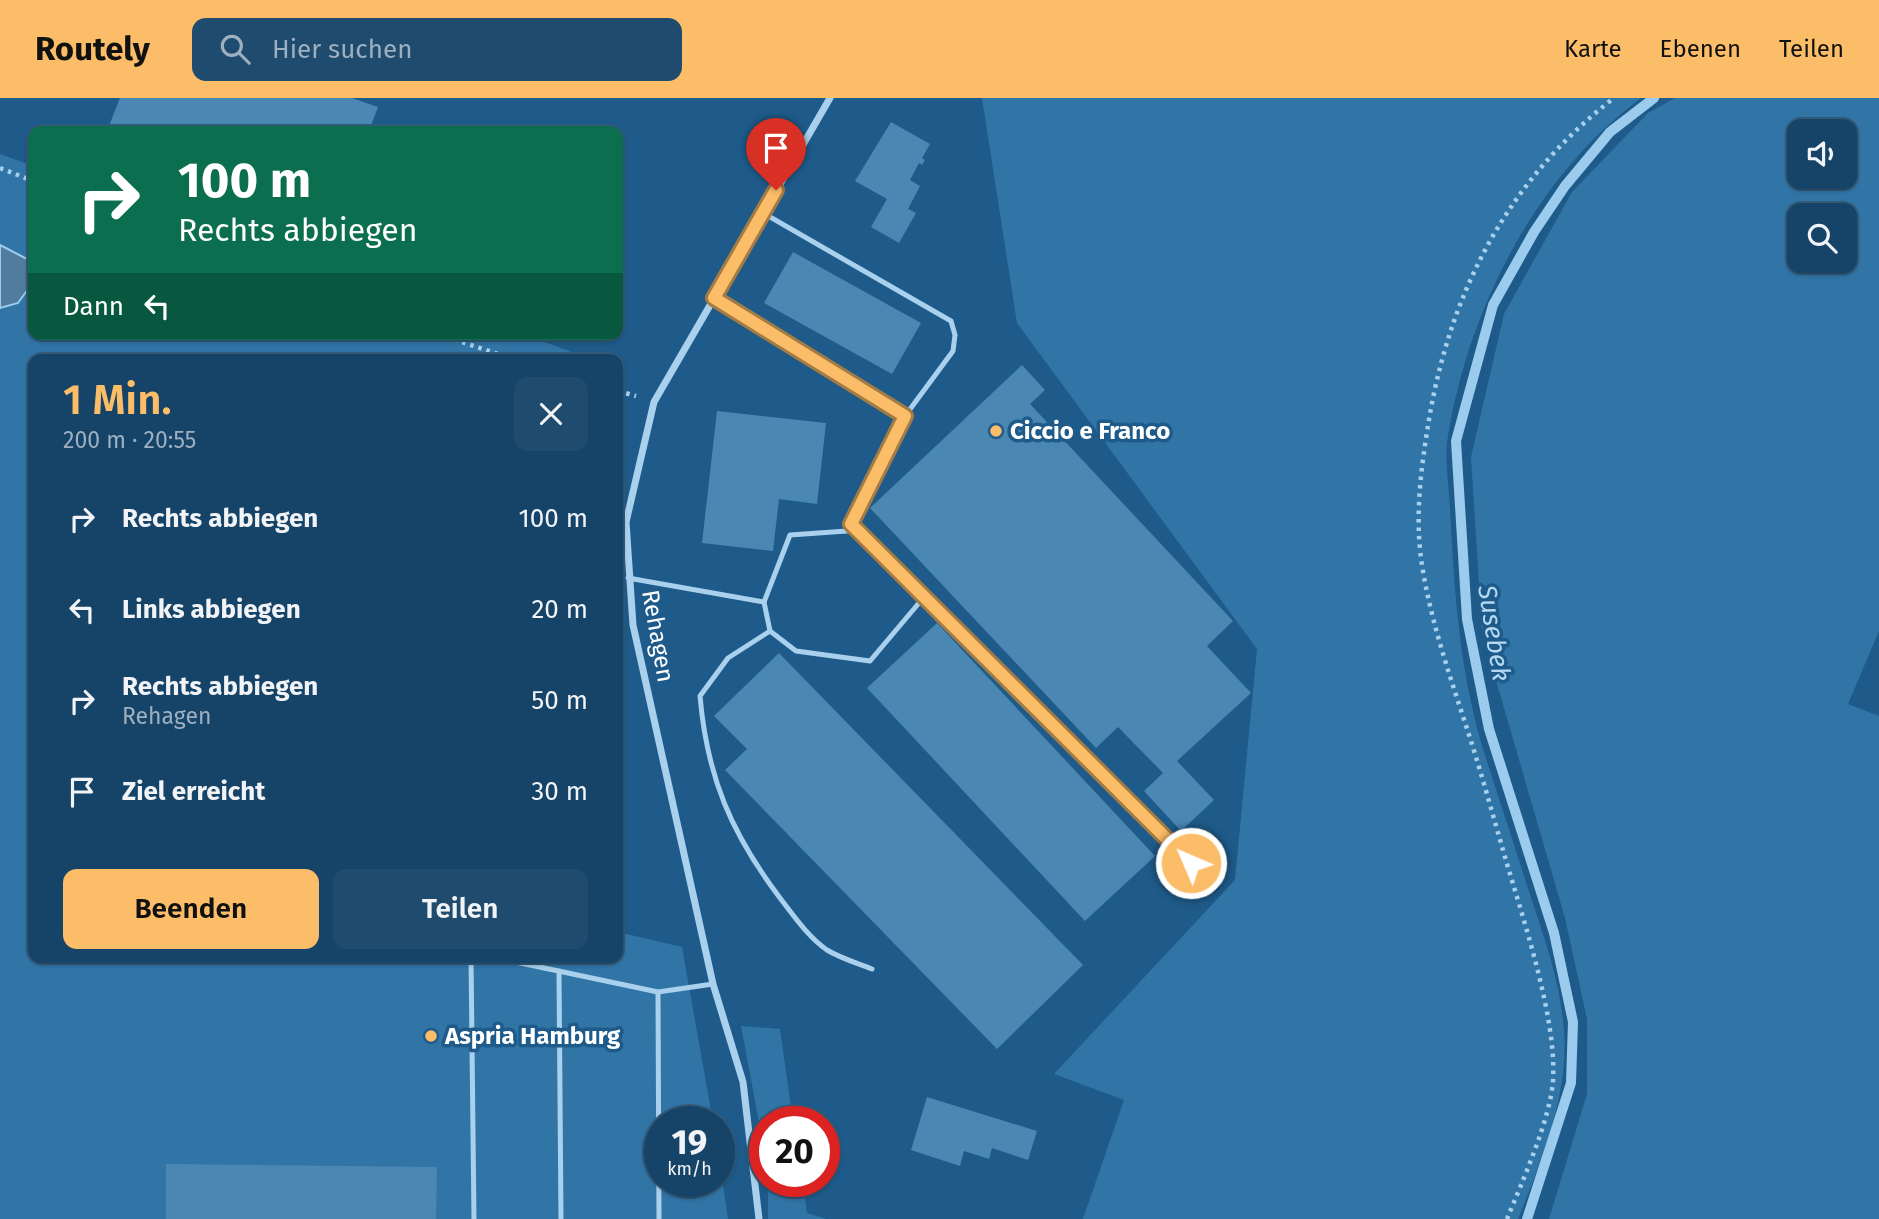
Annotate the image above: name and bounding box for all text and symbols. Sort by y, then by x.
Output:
search box [192,18,682,81]
text: Routely [35,29,150,69]
icon: search [216,30,254,68]
text: Hier suchen [272,34,412,65]
text: Karte [1564,35,1622,63]
text: Ebenen [1660,35,1741,63]
text: Teilen [1779,35,1844,63]
pin [746,118,806,190]
map controls [1787,119,1857,273]
button: sound [1787,119,1857,189]
icon: arrive [757,129,795,167]
text: 100 m [178,151,311,210]
icon: right [63,154,154,245]
button: search [1787,203,1857,273]
text: Rechts abbiegen [178,211,418,249]
icon: left [138,287,176,325]
text: Dann [63,291,124,322]
text: 1 Min. [63,375,172,425]
button: close [514,377,588,451]
place label: Ciccio e Franco [1010,417,1170,445]
marker: Ciccio e Franco [988,423,1004,439]
text: 200 m · 20:55 [63,426,196,454]
icon: right [63,500,101,538]
text: Rechts abbiegen [122,503,318,534]
text: 100 m [519,503,588,534]
water label: Susebek [1471,582,1517,683]
street label: Rehagen [636,588,680,684]
icon: left [63,591,101,629]
text: Links abbiegen [122,594,301,625]
text: 20 m [531,594,588,625]
text: Rechts abbiegen [122,671,318,702]
icon: right [63,682,101,720]
text: 50 m [531,685,588,716]
text: Rehagen [122,702,211,730]
icon: arrive [63,773,101,811]
text: Ziel erreicht [122,776,265,807]
text: 30 m [531,776,588,807]
position arrow [1154,826,1228,900]
button: Beenden [63,869,319,949]
button: Teilen [333,869,588,949]
place label: Aspria Hamburg [444,1022,621,1050]
marker: Aspria Hamburg [423,1028,439,1044]
speed limit sign: 20 [749,1106,840,1197]
text: 19 [672,1121,707,1163]
text: km/h [667,1158,712,1180]

